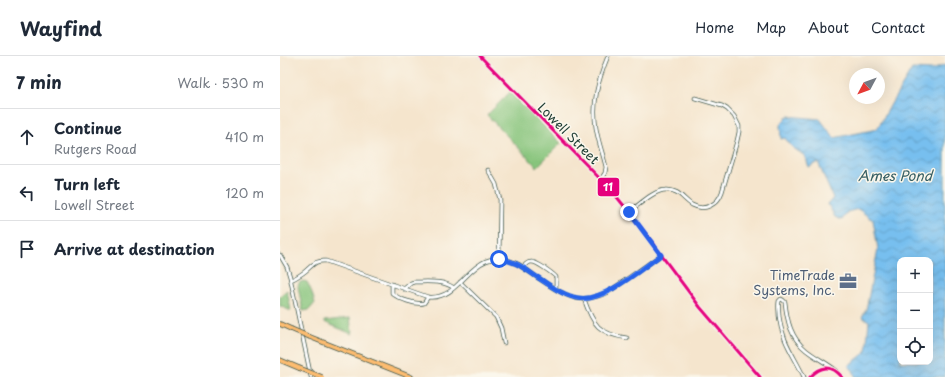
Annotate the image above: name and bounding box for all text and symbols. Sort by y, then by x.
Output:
text: Wayfind [20,14,102,42]
text: Home [695,17,734,38]
text: Map [756,17,786,38]
text: About [808,17,849,38]
text: Contact [871,17,925,38]
north arrow [849,68,885,104]
text: 7 min [16,69,62,95]
text: Walk · 530 m [177,73,264,92]
street label: Lowell Street [534,98,604,168]
text: Continue [54,116,122,139]
icon: ahead [16,126,38,148]
text: 410 m [225,127,264,146]
text: Rutgers Road [54,139,137,158]
water label: Ames Pond [858,165,935,186]
text: Turn left [54,172,120,195]
line badge: 11 [597,177,620,197]
text: 11 [603,178,613,195]
icon: left [16,182,38,204]
text: 120 m [225,183,264,202]
text: Lowell Street [54,195,134,214]
route end [620,203,638,221]
text: Arrive at destination [54,237,215,260]
icon: arrive [16,238,38,260]
route start [490,250,508,268]
map controls [897,257,933,365]
button: + [897,257,933,293]
place label: TimeTrade Systems, Inc. [753,265,835,299]
office icon: TimeTrade Systems, Inc. [838,271,858,291]
button: − [897,293,933,329]
button: locate [897,329,933,365]

